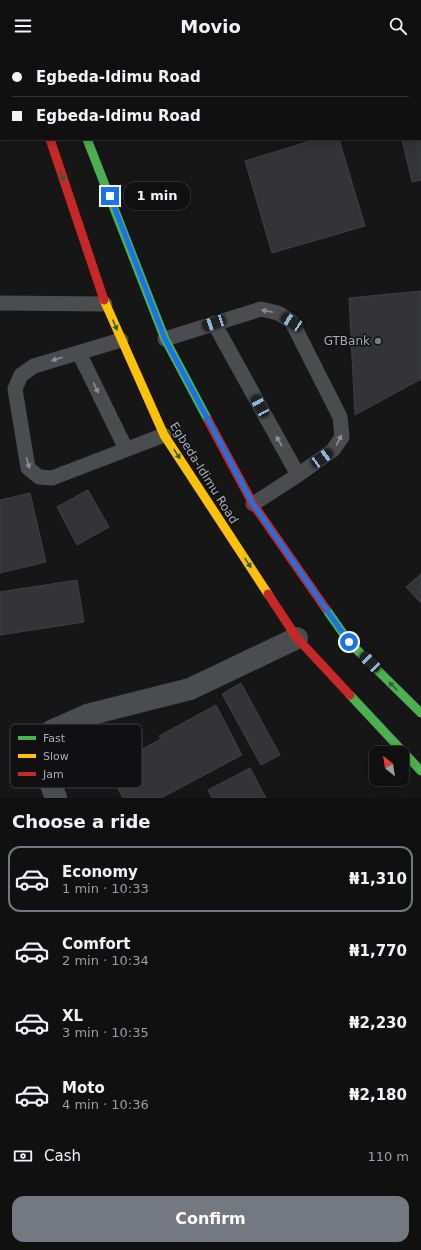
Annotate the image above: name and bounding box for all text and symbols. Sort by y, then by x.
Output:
icon: menu [12,15,34,37]
icon: search [387,15,409,37]
text: Movio [180,16,241,37]
text: Egbeda-Idimu Road [36,68,201,86]
text: Egbeda-Idimu Road [36,107,201,125]
one-way arrow [60,170,66,182]
callout: 1 min [124,182,190,210]
route end [101,187,119,205]
text: 1 min [137,188,177,203]
one-way arrow [261,307,273,313]
car [279,310,305,334]
car [201,313,227,333]
one-way arrow [111,319,118,331]
place label: GTBank [324,334,370,348]
marker: GTBank [373,336,383,346]
one-way arrow [50,356,62,362]
one-way arrow [93,382,99,393]
car [249,393,271,419]
street label: Egbeda-Idimu Road [167,420,241,526]
one-way arrow [336,434,342,446]
one-way arrow [276,435,282,447]
car [309,446,335,470]
one-way arrow [173,449,181,460]
one-way arrow [25,457,31,469]
one-way arrow [245,557,252,569]
route start [340,633,358,651]
car [357,649,383,675]
one-way arrow [388,681,398,691]
legend [10,724,142,788]
text: Fast [43,732,66,745]
north arrow [369,746,409,786]
map controls [369,746,409,786]
text: Slow [43,750,69,763]
text: Jam [42,768,64,781]
text: Choose a ride [12,811,151,832]
icon: car [14,861,50,897]
text: Economy [62,863,138,881]
text: ₦1,310 [349,870,407,888]
text: 1 min · 10:33 [62,881,149,896]
icon: car [14,933,50,969]
text: Comfort [62,935,130,953]
text: ₦1,770 [349,942,407,960]
text: 2 min · 10:34 [62,953,149,968]
icon: car [14,1005,50,1041]
text: XL [62,1007,83,1025]
text: ₦2,230 [349,1014,407,1032]
text: 3 min · 10:35 [62,1025,149,1040]
icon: car [14,1077,50,1113]
text: Moto [62,1079,105,1097]
text: ₦2,180 [349,1086,407,1104]
text: 4 min · 10:36 [62,1097,149,1112]
icon: cash [12,1145,34,1167]
text: Cash [44,1147,81,1165]
text: 110 m [367,1149,409,1164]
button: Confirm [12,1196,409,1242]

